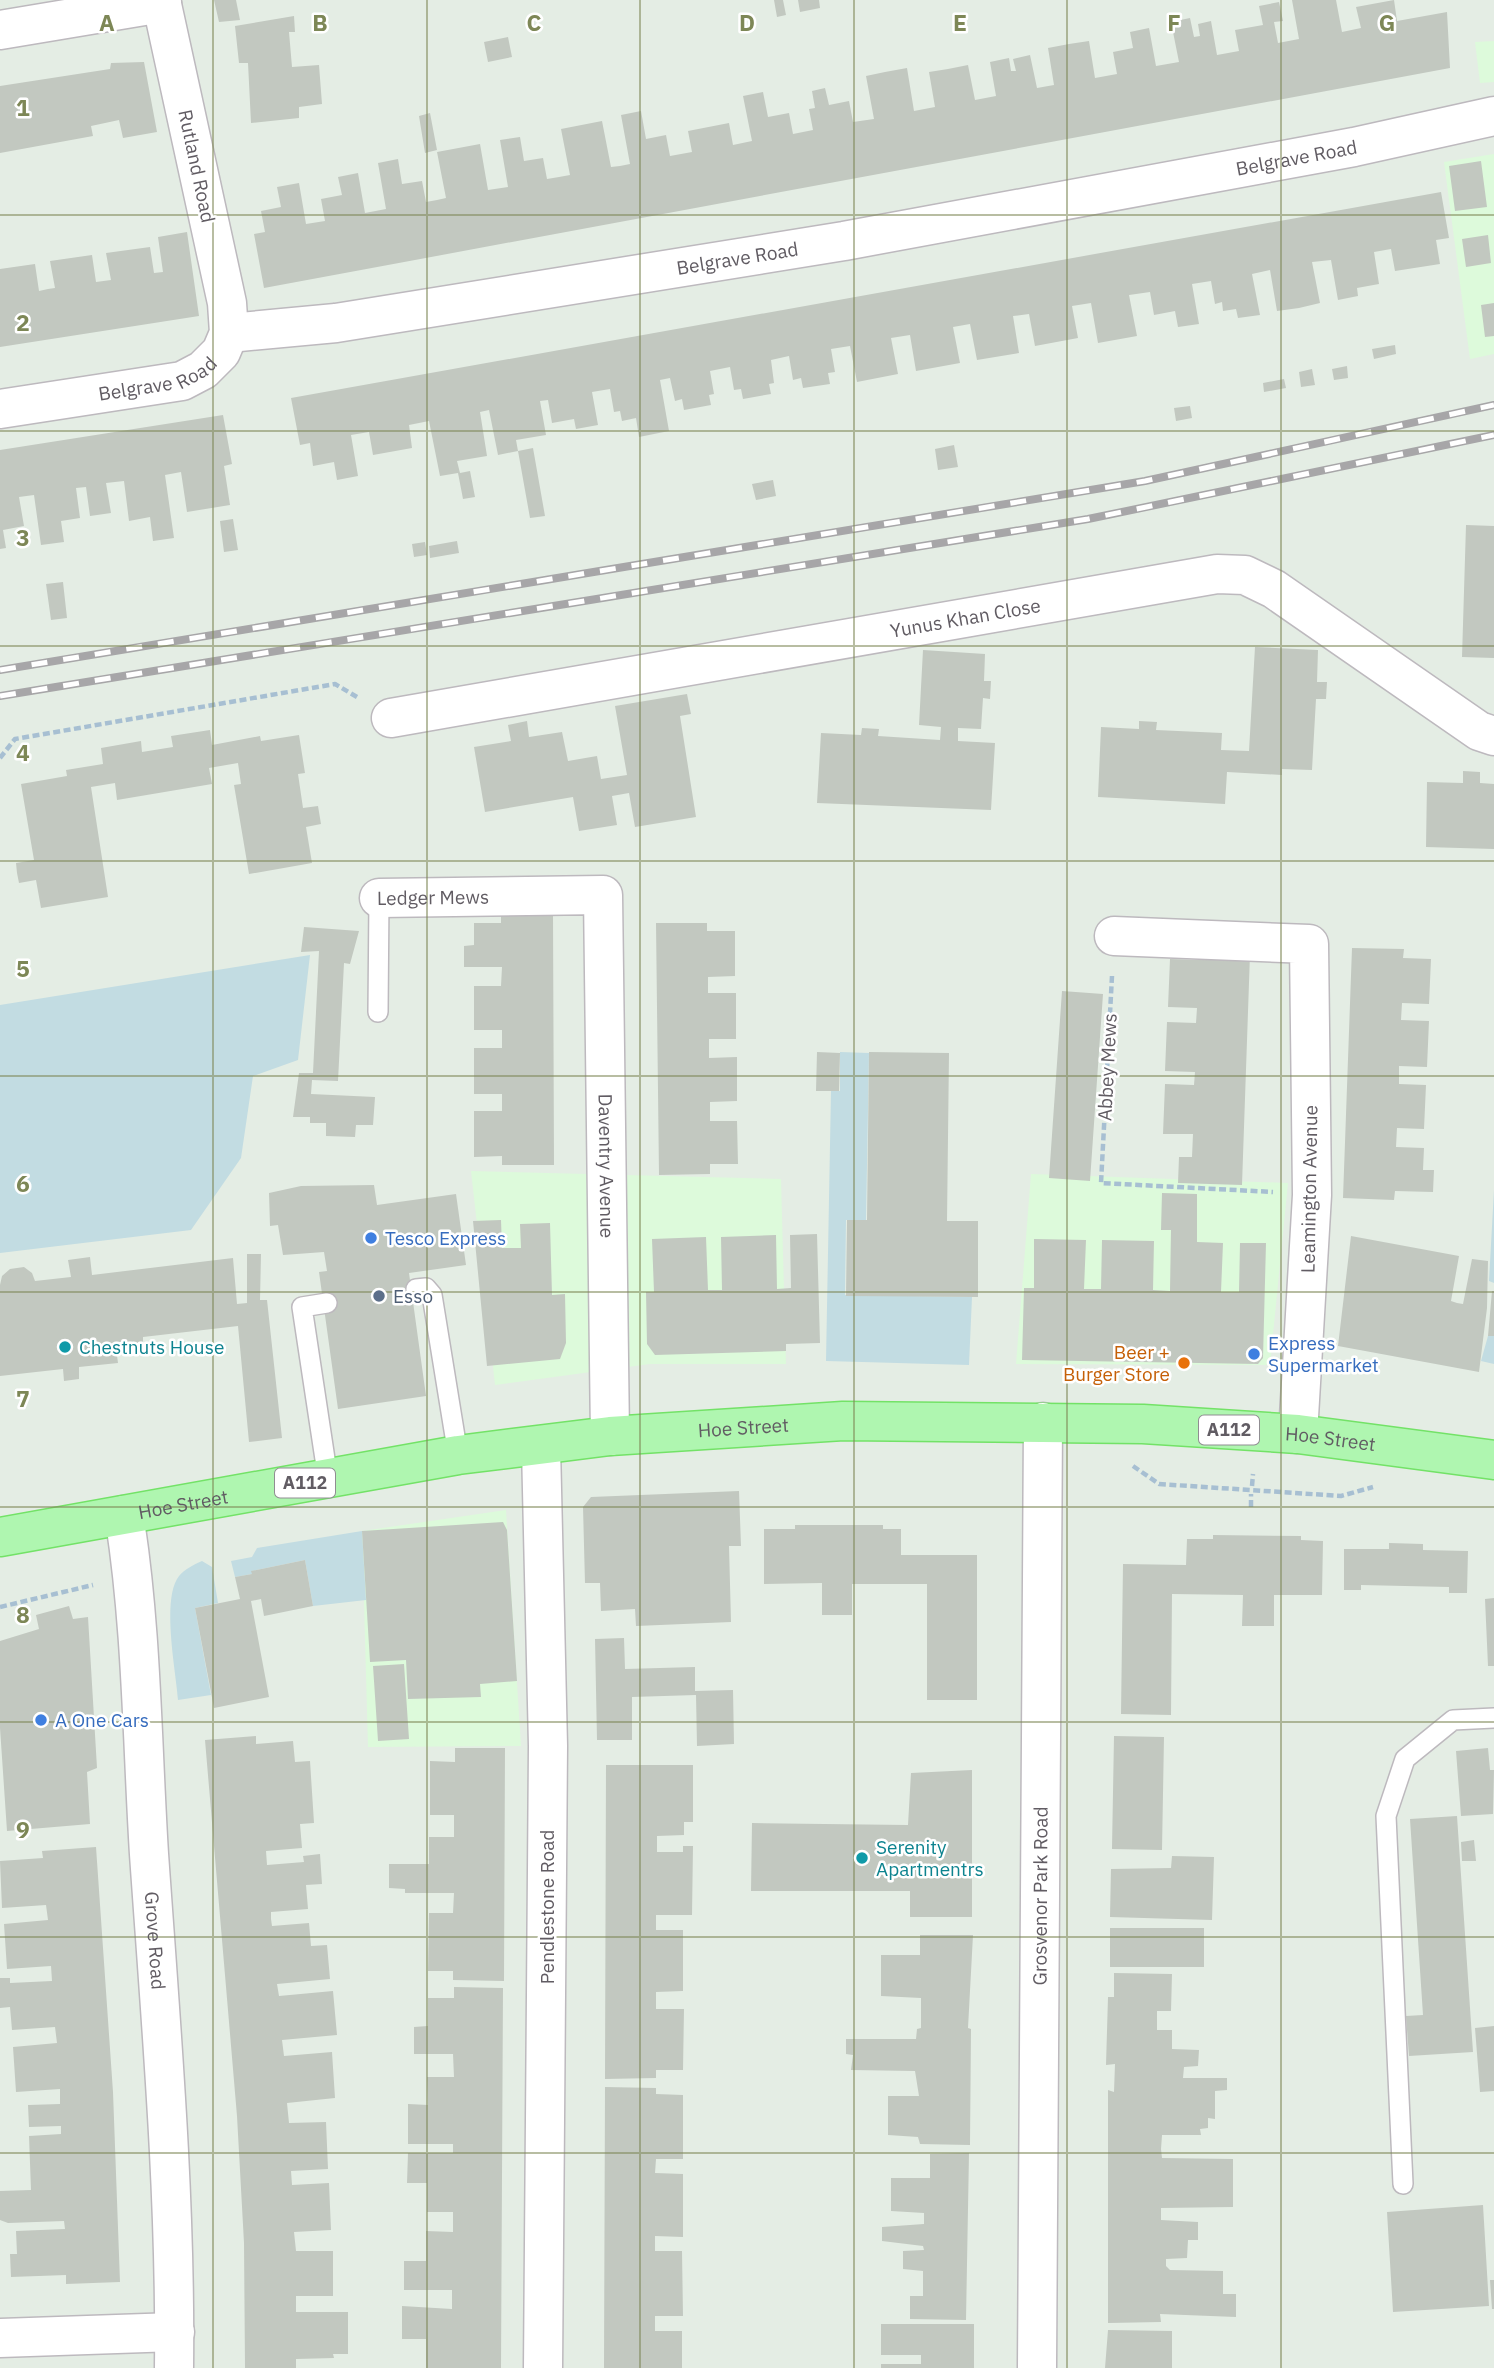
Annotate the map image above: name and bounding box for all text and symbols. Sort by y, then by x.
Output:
text: A [99,7,115,37]
text: B [312,7,328,37]
text: C [527,7,542,37]
text: D [739,7,755,37]
text: E [953,7,967,37]
text: F [1167,7,1181,37]
text: G [1379,7,1395,37]
text: 1 [16,92,30,122]
street label: Rutland Road [173,107,221,225]
street label: Belgrave Road [1234,135,1359,181]
street label: Belgrave Road [675,237,800,280]
text: 2 [16,307,30,337]
street label: Belgrave Road [97,351,222,406]
text: 3 [16,522,30,552]
street label: Yunus Khan Close [888,593,1042,643]
text: 4 [16,737,30,767]
street label: Ledger Mews [377,885,489,910]
text: 5 [16,953,30,983]
street label: Abbey Mews [1092,1012,1122,1122]
street label: Daventry Avenue [594,1094,619,1238]
street label: Leamington Avenue [1296,1105,1322,1273]
text: 6 [16,1168,30,1198]
place label: Tesco Express [385,1226,506,1250]
marker: Tesco Express [363,1230,379,1246]
place label: Esso [393,1284,433,1308]
marker: Esso [371,1288,387,1304]
place label: Express Supermarket [1268,1331,1379,1377]
place label: Chestnuts House [79,1335,224,1359]
marker: Chestnuts House [57,1339,73,1355]
place label: Beer + Burger Store [1063,1340,1170,1386]
marker: Express Supermarket [1246,1346,1262,1362]
marker: Beer + Burger Store [1176,1355,1192,1371]
text: 7 [16,1383,30,1413]
street label: Hoe Street [697,1413,790,1442]
road number: A112 [1199,1415,1259,1444]
street label: Hoe Street [1284,1421,1377,1456]
road number: A112 [275,1468,335,1498]
street label: Hoe Street [136,1484,230,1524]
text: 8 [16,1599,30,1629]
place label: A One Cars [55,1708,149,1732]
marker: A One Cars [33,1712,49,1728]
street label: Grosvenor Park Road [1027,1806,1053,1986]
text: 9 [16,1814,30,1844]
street label: Pendlestone Road [535,1830,559,1984]
place label: Serenity Apartmentrs [876,1835,984,1881]
marker: Serenity Apartmentrs [854,1850,870,1866]
street label: Grove Road [140,1891,171,1991]

